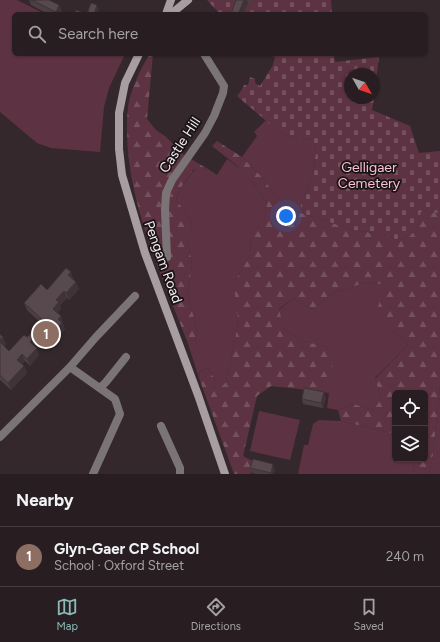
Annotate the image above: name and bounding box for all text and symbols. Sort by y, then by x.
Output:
search box [12,12,428,56]
icon: search [26,23,48,45]
text: Search here [58,25,138,43]
north arrow [344,68,380,104]
street label: Castle Hill [156,114,204,176]
park label: Gelligaer Cemetery [338,159,401,192]
your location [276,206,296,226]
street label: Pengam Road [140,219,186,305]
pin: 1 [33,319,59,349]
map controls [392,390,428,462]
button: locate [392,390,428,426]
button: layers [392,426,428,462]
text: Nearby [16,490,74,510]
text: Glyn-Gaer CP School [54,540,199,558]
text: 1 [26,549,32,564]
text: 240 m [386,549,424,564]
text: School · Oxford Street [54,558,184,573]
tab: Map [56,596,78,633]
tab: Directions [191,596,241,633]
tab: Saved [353,596,384,633]

